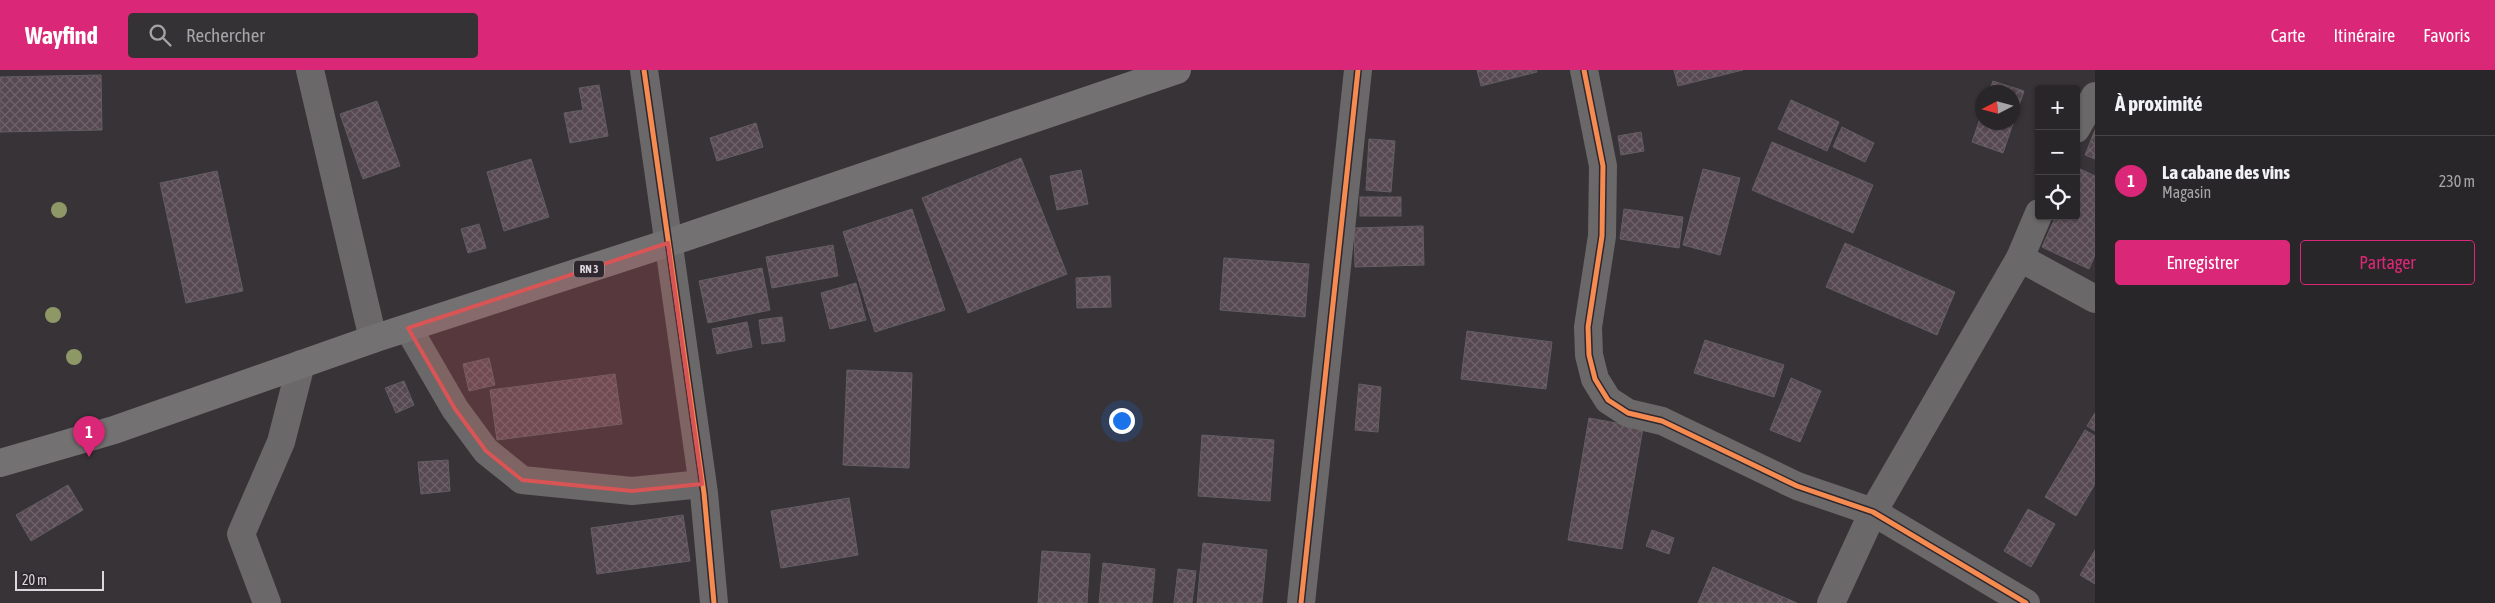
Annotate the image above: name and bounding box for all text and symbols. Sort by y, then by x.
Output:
search box [128,13,478,58]
icon: search [146,21,174,49]
text: Wayfind [25,22,98,49]
text: Rechercher [186,24,265,46]
text: Carte [2271,25,2305,46]
text: Itinéraire [2333,25,2395,46]
text: Favoris [2423,25,2470,46]
north arrow [1975,85,2020,130]
map controls [2035,85,2080,220]
button: + [2035,85,2080,130]
text: À proximité [2115,91,2203,115]
button: − [2035,130,2080,175]
text: La cabane des vins [2162,161,2290,183]
text: 1 [2127,172,2135,190]
text: 230 m [2439,172,2475,190]
button: locate [2035,175,2080,220]
text: Magasin [2162,183,2211,201]
button: Enregistrer [2115,240,2290,285]
button: Partager [2300,240,2475,285]
road number: RN 3 [574,260,604,278]
your location [1109,408,1135,434]
pin: 1 [73,416,105,457]
scale bar [15,568,104,591]
text: 20 m [22,572,47,588]

